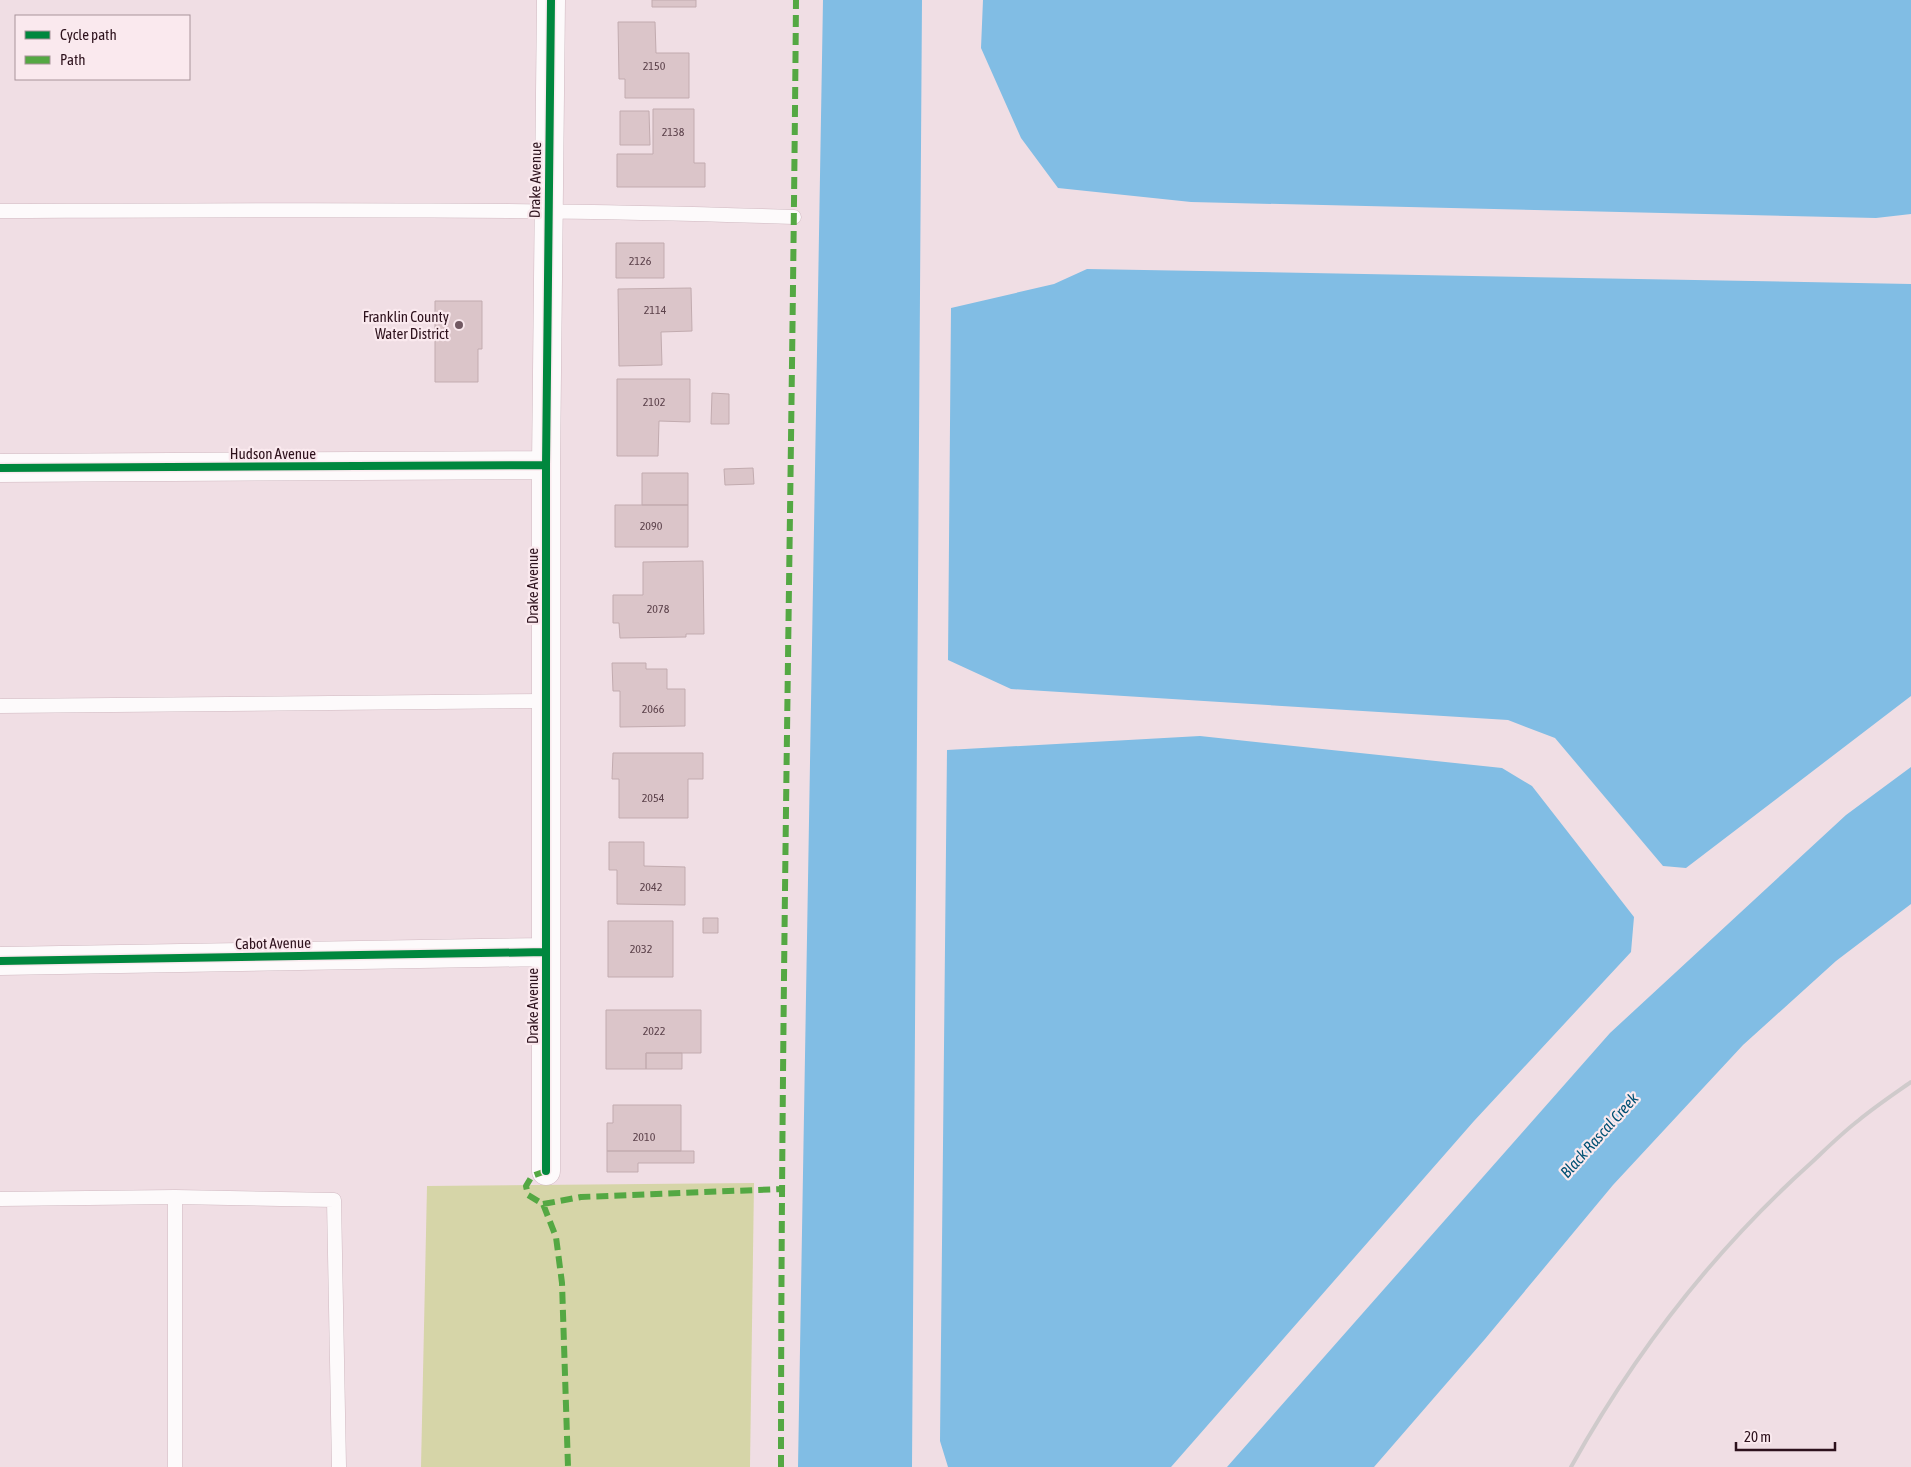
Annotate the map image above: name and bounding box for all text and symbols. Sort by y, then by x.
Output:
legend [15,15,190,80]
text: Cycle path [60,26,117,43]
text: Path [60,51,86,68]
house number: 2150 [643,59,666,73]
house number: 2138 [662,125,685,139]
street label: Drake Avenue [526,142,544,218]
house number: 2126 [629,254,652,268]
house number: 2114 [644,303,667,317]
place label: Franklin County Water District [363,308,449,342]
marker: Franklin County Water District [453,319,465,331]
house number: 2102 [643,395,665,409]
street label: Hudson Avenue [230,445,316,462]
house number: 2090 [640,519,663,533]
street label: Drake Avenue [524,548,541,624]
house number: 2078 [647,602,670,616]
house number: 2066 [642,702,665,716]
house number: 2054 [642,791,665,805]
house number: 2042 [640,880,662,894]
street label: Cabot Avenue [235,934,311,952]
house number: 2032 [630,942,652,956]
street label: Drake Avenue [524,968,541,1044]
house number: 2022 [643,1024,665,1038]
water label: Black Rascal Creek [1556,1088,1642,1181]
house number: 2010 [633,1130,656,1144]
scale bar [1736,1420,1835,1452]
text: 20 m [1744,1428,1771,1445]

